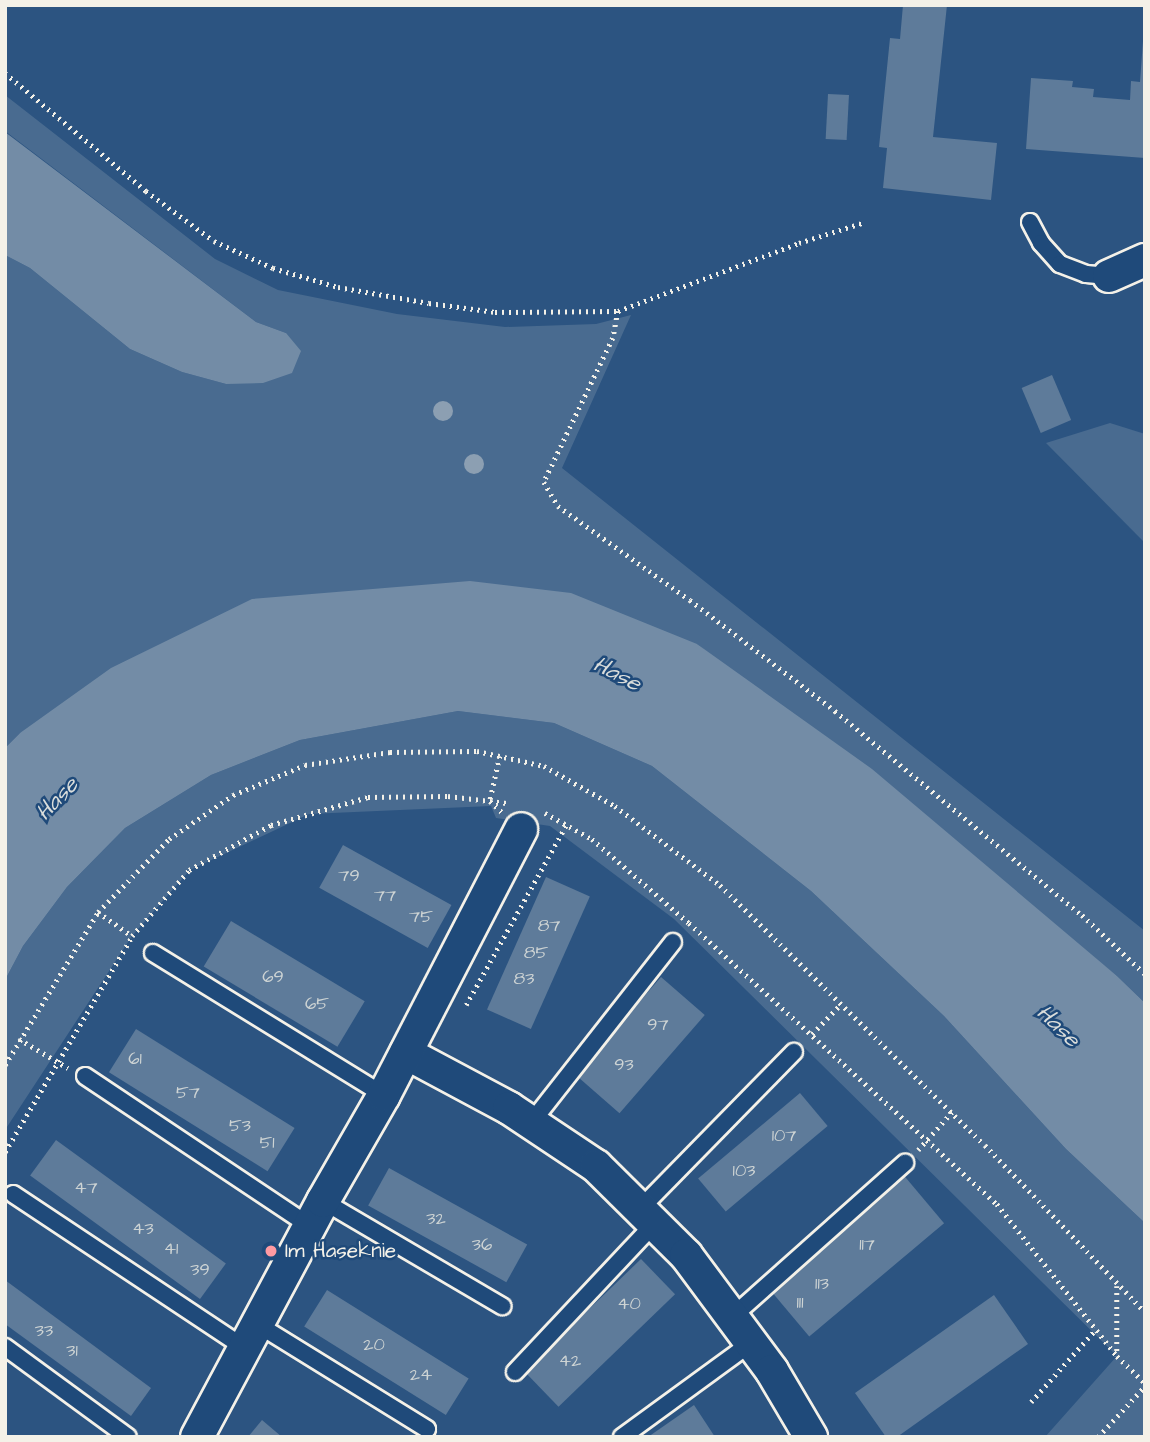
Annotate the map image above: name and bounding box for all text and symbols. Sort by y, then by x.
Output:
water label: Hase [589,650,645,698]
water label: Hase [30,772,84,826]
house number: 79 [338,865,360,887]
house number: 77 [374,885,396,907]
house number: 75 [409,906,433,928]
house number: 87 [538,915,560,937]
house number: 85 [524,942,548,964]
house number: 69 [262,966,284,988]
house number: 83 [514,968,534,990]
house number: 65 [305,993,329,1015]
water label: Hase [1031,999,1085,1053]
house number: 97 [647,1014,669,1036]
house number: 61 [128,1048,142,1070]
house number: 93 [614,1054,634,1076]
house number: 57 [176,1082,200,1104]
house number: 53 [229,1115,251,1137]
house number: 107 [772,1125,796,1147]
house number: 51 [259,1132,275,1154]
house number: 103 [733,1160,755,1182]
house number: 47 [74,1177,98,1199]
house number: 32 [426,1208,446,1230]
house number: 43 [132,1218,154,1240]
house number: 36 [472,1234,492,1256]
house number: 117 [859,1234,875,1256]
house number: 41 [164,1238,178,1260]
place label: Im Haseknie [285,1238,396,1264]
marker: Im Haseknie [263,1243,279,1259]
house number: 39 [190,1259,210,1281]
house number: 113 [815,1273,829,1295]
house number: 111 [797,1292,803,1314]
house number: 40 [617,1293,641,1315]
house number: 33 [35,1320,53,1342]
house number: 20 [363,1334,385,1356]
house number: 31 [66,1340,78,1362]
house number: 42 [559,1350,581,1372]
house number: 24 [410,1364,432,1386]

